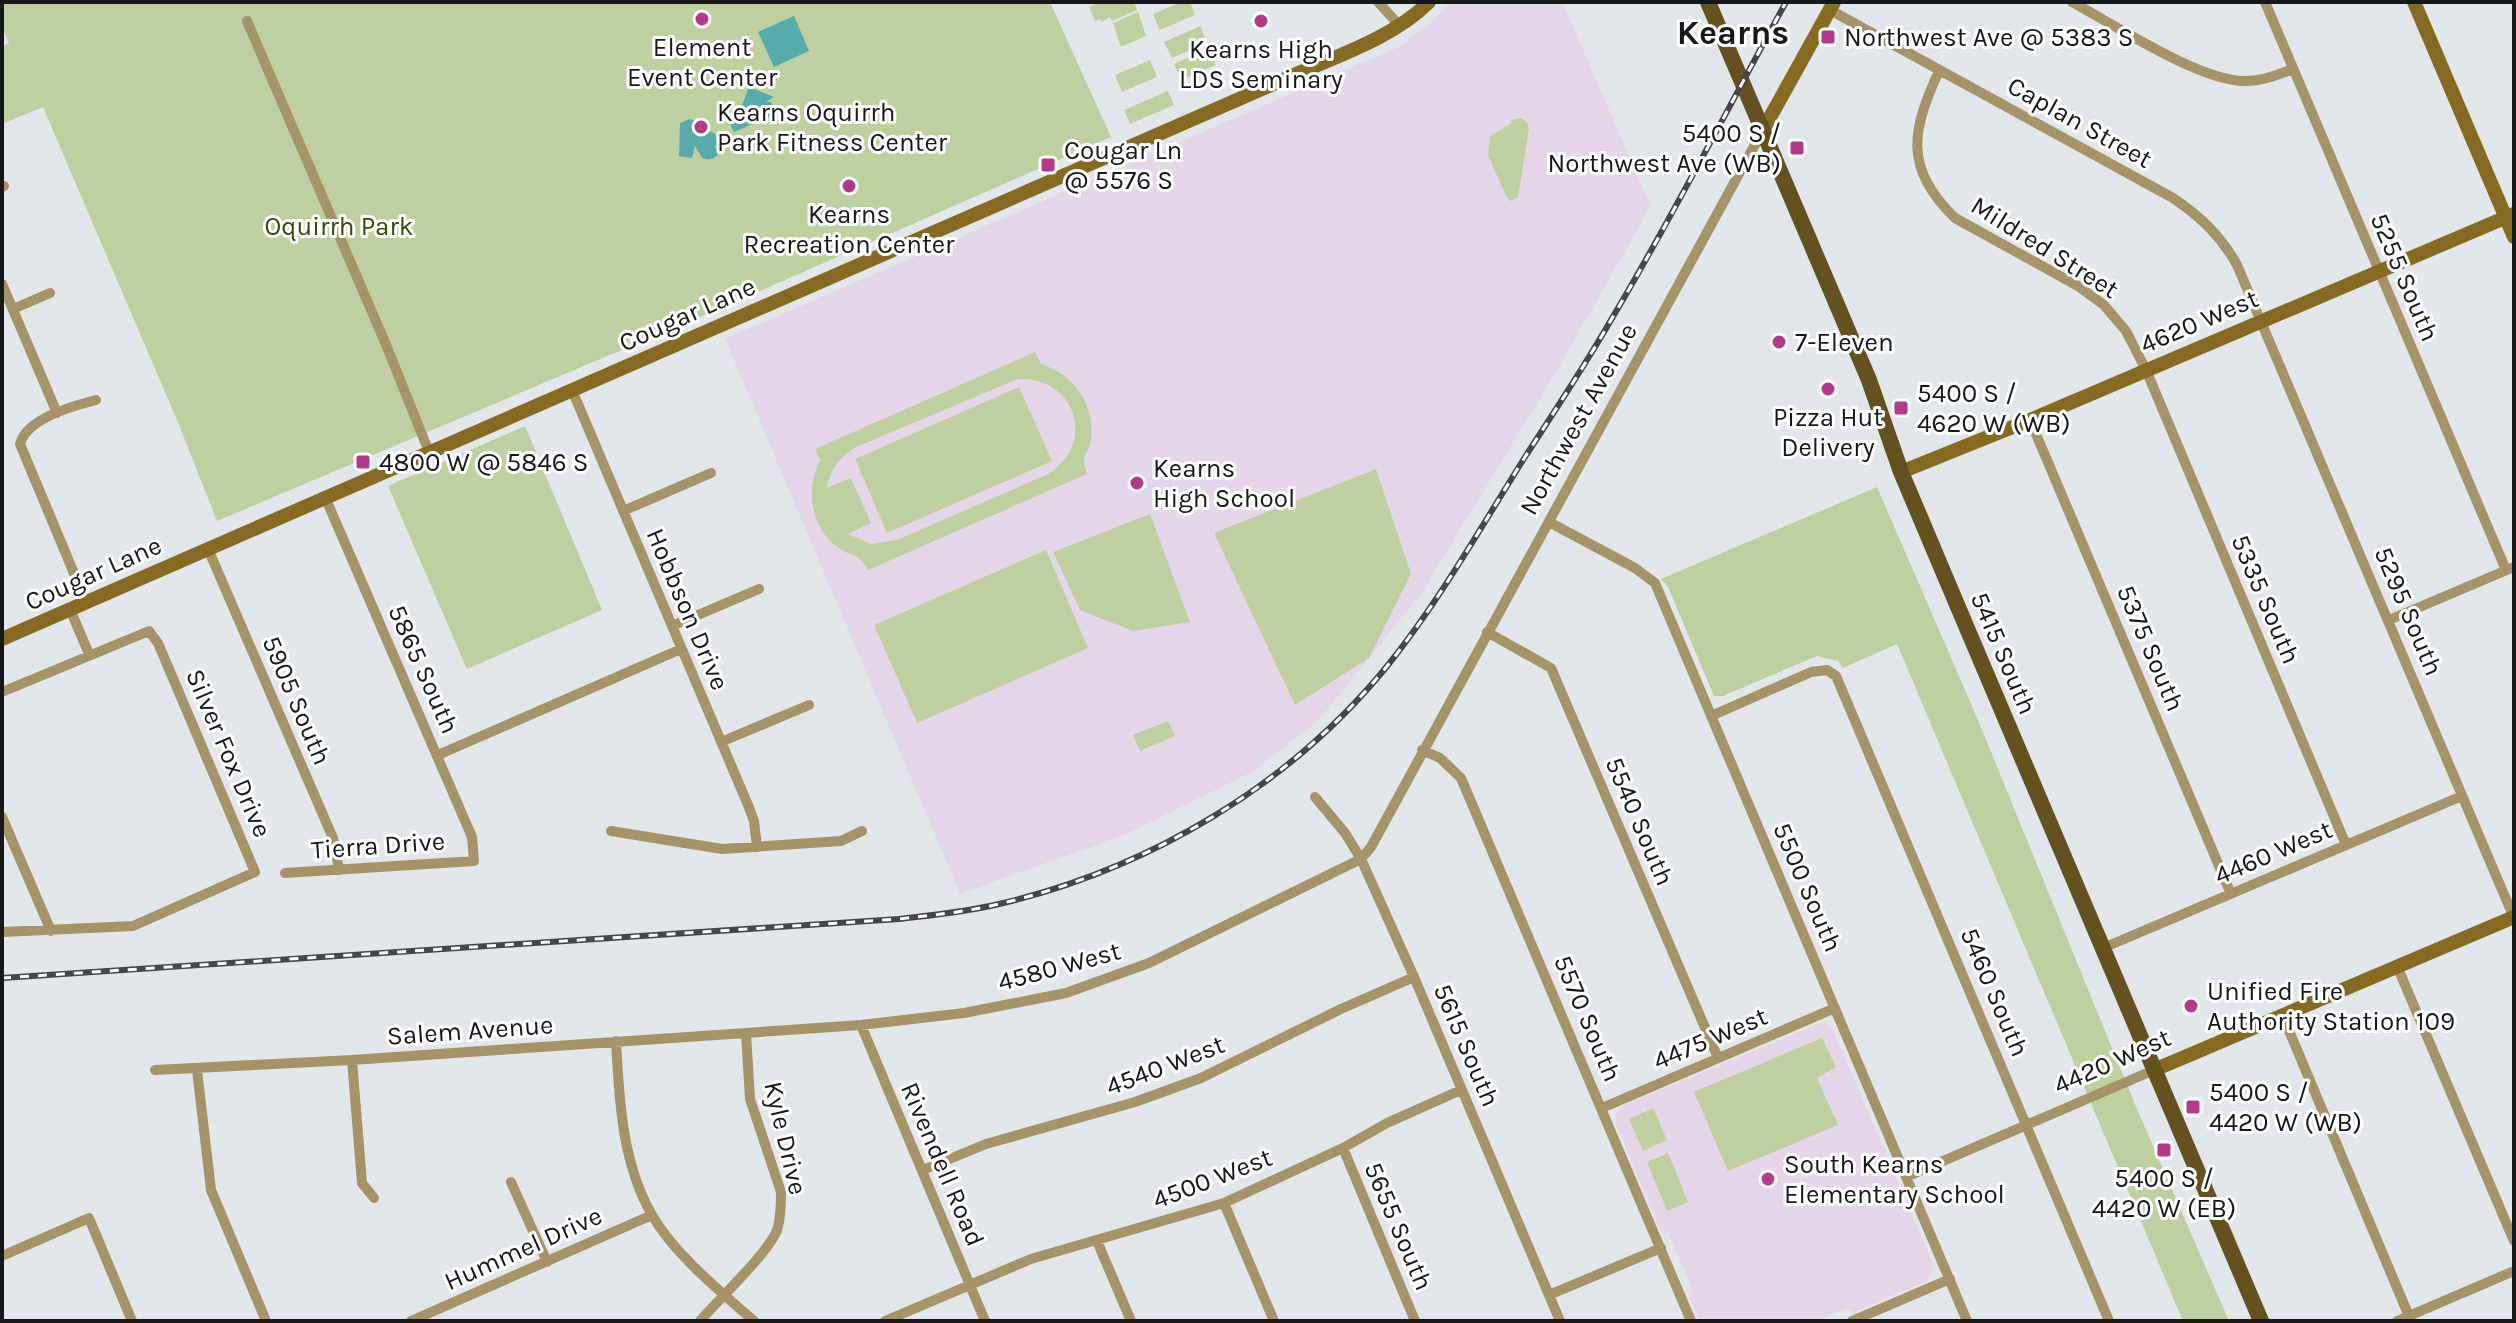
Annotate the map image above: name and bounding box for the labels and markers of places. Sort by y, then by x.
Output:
marker: Element Event Center [693,10,711,28]
marker: Kearns High LDS Seminary [1252,12,1270,30]
place label: Northwest Ave @ 5383 S [1844,22,2133,53]
marker: Northwest Ave @ 5383 S [1819,28,1837,46]
place label: Element Event Center [627,32,778,93]
place label: Kearns High LDS Seminary [1179,34,1343,95]
place label: Kearns Oquirrh Park Fitness Center [717,97,948,158]
marker: Kearns Oquirrh Park Fitness Center [692,118,710,136]
place label: 5400 S / Northwest Ave (WB) [1547,118,1781,179]
place label: Cougar Ln @ 5576 S [1064,135,1182,196]
marker: 5400 S / Northwest Ave (WB) [1788,139,1806,157]
marker: Cougar Ln @ 5576 S [1039,156,1057,174]
marker: Kearns Recreation Center [840,177,858,195]
place label: Kearns Recreation Center [744,199,955,260]
place label: 7-Eleven [1795,327,1894,358]
marker: 7-Eleven [1770,333,1788,351]
place label: 5400 S / 4620 W (WB) [1917,378,2070,439]
marker: Pizza Hut Delivery [1819,380,1837,398]
marker: 5400 S / 4620 W (WB) [1892,399,1910,417]
place label: Pizza Hut Delivery [1773,402,1883,463]
place label: 4800 W @ 5846 S [379,447,588,478]
marker: 4800 W @ 5846 S [354,453,372,471]
place label: Kearns High School [1153,453,1295,514]
marker: Kearns High School [1128,474,1146,492]
place label: Unified Fire Authority Station 109 [2207,976,2455,1037]
marker: Unified Fire Authority Station 109 [2182,997,2200,1015]
place label: 5400 S / 4420 W (WB) [2209,1077,2362,1138]
marker: 5400 S / 4420 W (WB) [2184,1098,2202,1116]
marker: 5400 S / 4420 W (EB) [2155,1141,2173,1159]
place label: South Kearns Elementary School [1784,1149,2005,1210]
place label: 5400 S / 4420 W (EB) [2092,1163,2236,1224]
marker: South Kearns Elementary School [1759,1170,1777,1188]

